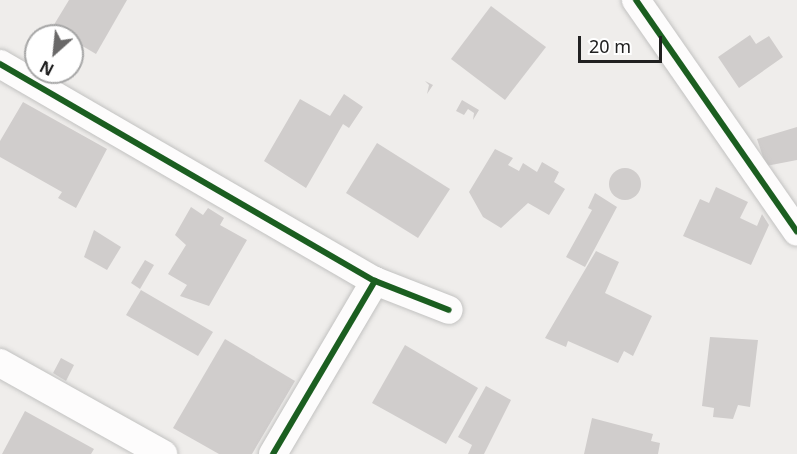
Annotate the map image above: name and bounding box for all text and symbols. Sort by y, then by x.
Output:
north arrow [24,24,84,84]
scale bar [581,24,665,62]
text: 20 m [589,34,631,58]
text: N [36,56,58,81]

